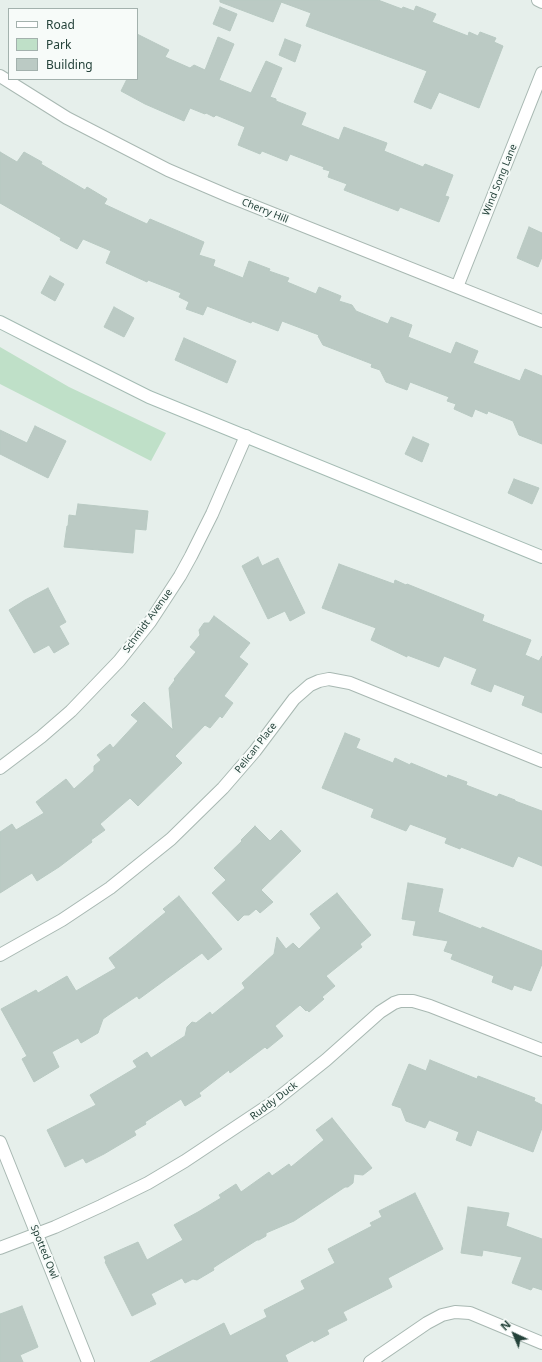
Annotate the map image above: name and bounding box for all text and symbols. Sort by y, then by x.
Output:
legend [8,8,138,80]
text: Road [46,16,75,33]
text: Park [46,36,71,53]
text: Building [46,56,93,73]
street label: Wind Song Lane [480,143,520,217]
street label: Cherry Hill [240,196,290,226]
street label: Schmidt Avenue [121,587,175,655]
street label: Pelican Place [233,720,279,776]
street label: Ruddy Duck [248,1079,300,1123]
street label: Spotted Owl [28,1223,60,1281]
north arrow [494,1314,534,1354]
text: N [497,1317,514,1334]

